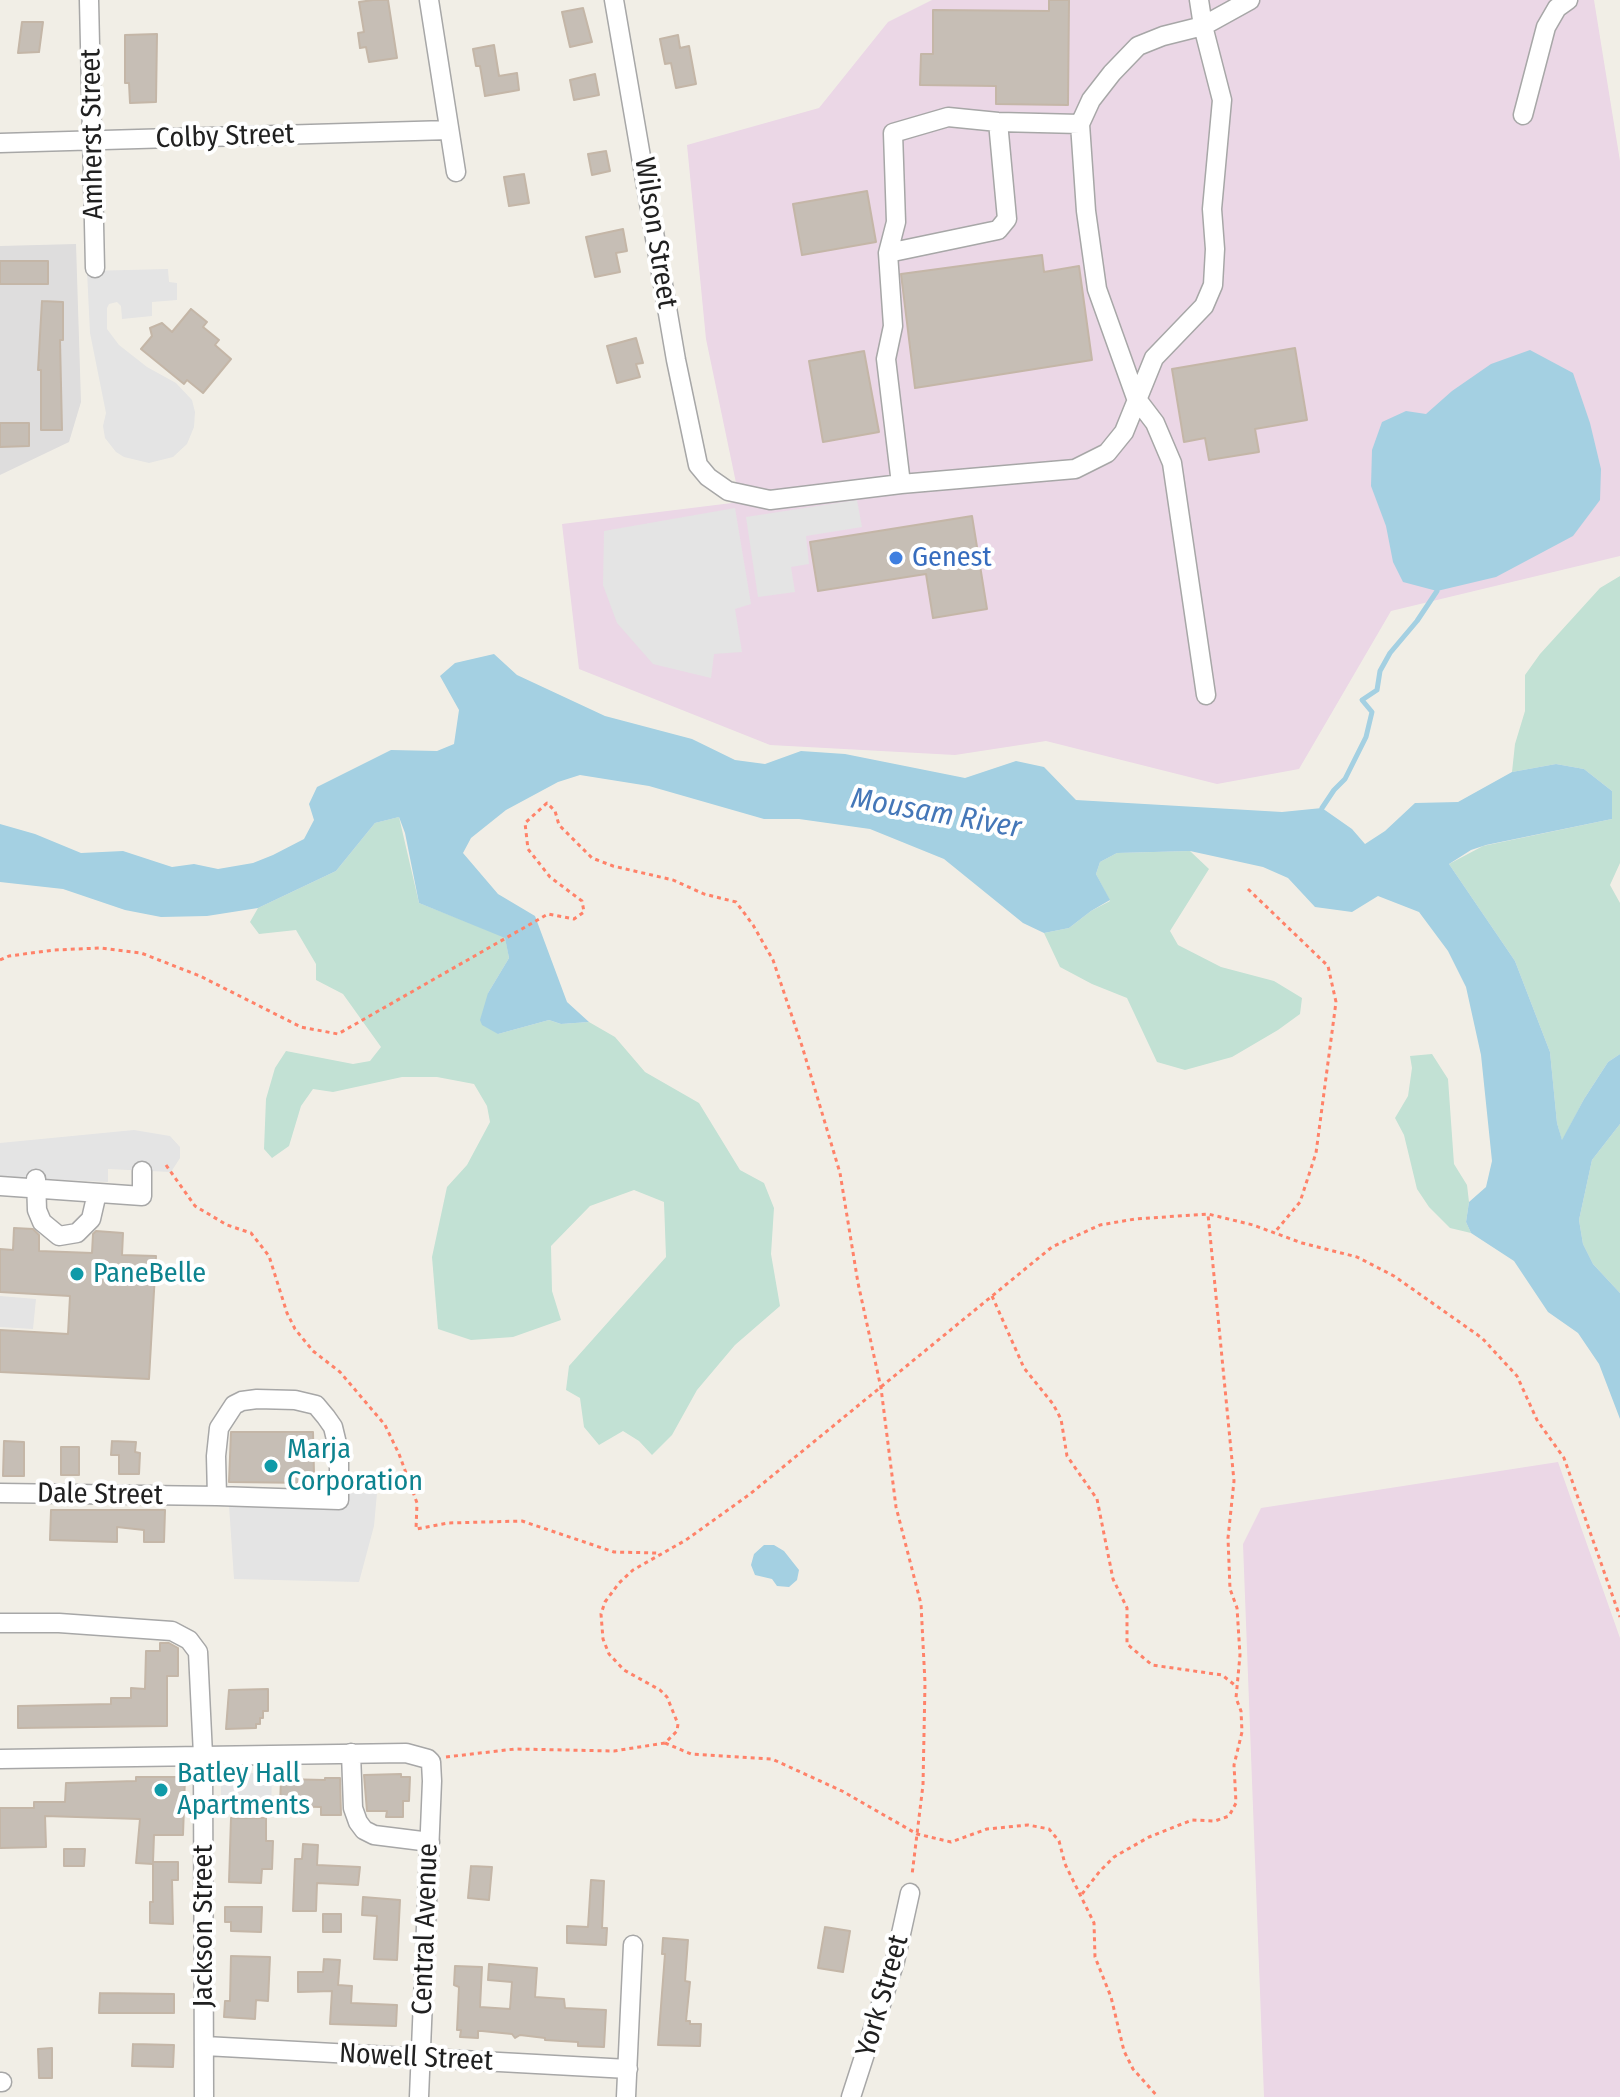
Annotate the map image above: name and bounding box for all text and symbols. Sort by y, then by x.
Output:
street label: Amherst Street [75,48,111,220]
street label: Colby Street [155,118,295,156]
street label: Wilson Street [626,155,684,311]
place label: Genest [912,541,992,575]
marker: Genest [887,549,905,567]
water label: Mousam River [848,781,1024,847]
place label: PaneBelle [93,1257,206,1291]
marker: PaneBelle [68,1265,86,1283]
place label: Marja Corporation [287,1433,423,1499]
marker: Marja Corporation [262,1457,280,1475]
street label: Dale Street [37,1477,163,1513]
place label: Batley Hall Apartments [177,1757,310,1823]
marker: Batley Hall Apartments [152,1781,170,1799]
street label: Central Avenue [406,1843,446,2015]
street label: Jackson Street [187,1844,221,2008]
street label: York Street [850,1931,916,2061]
street label: Nowell Street [338,2037,494,2079]

